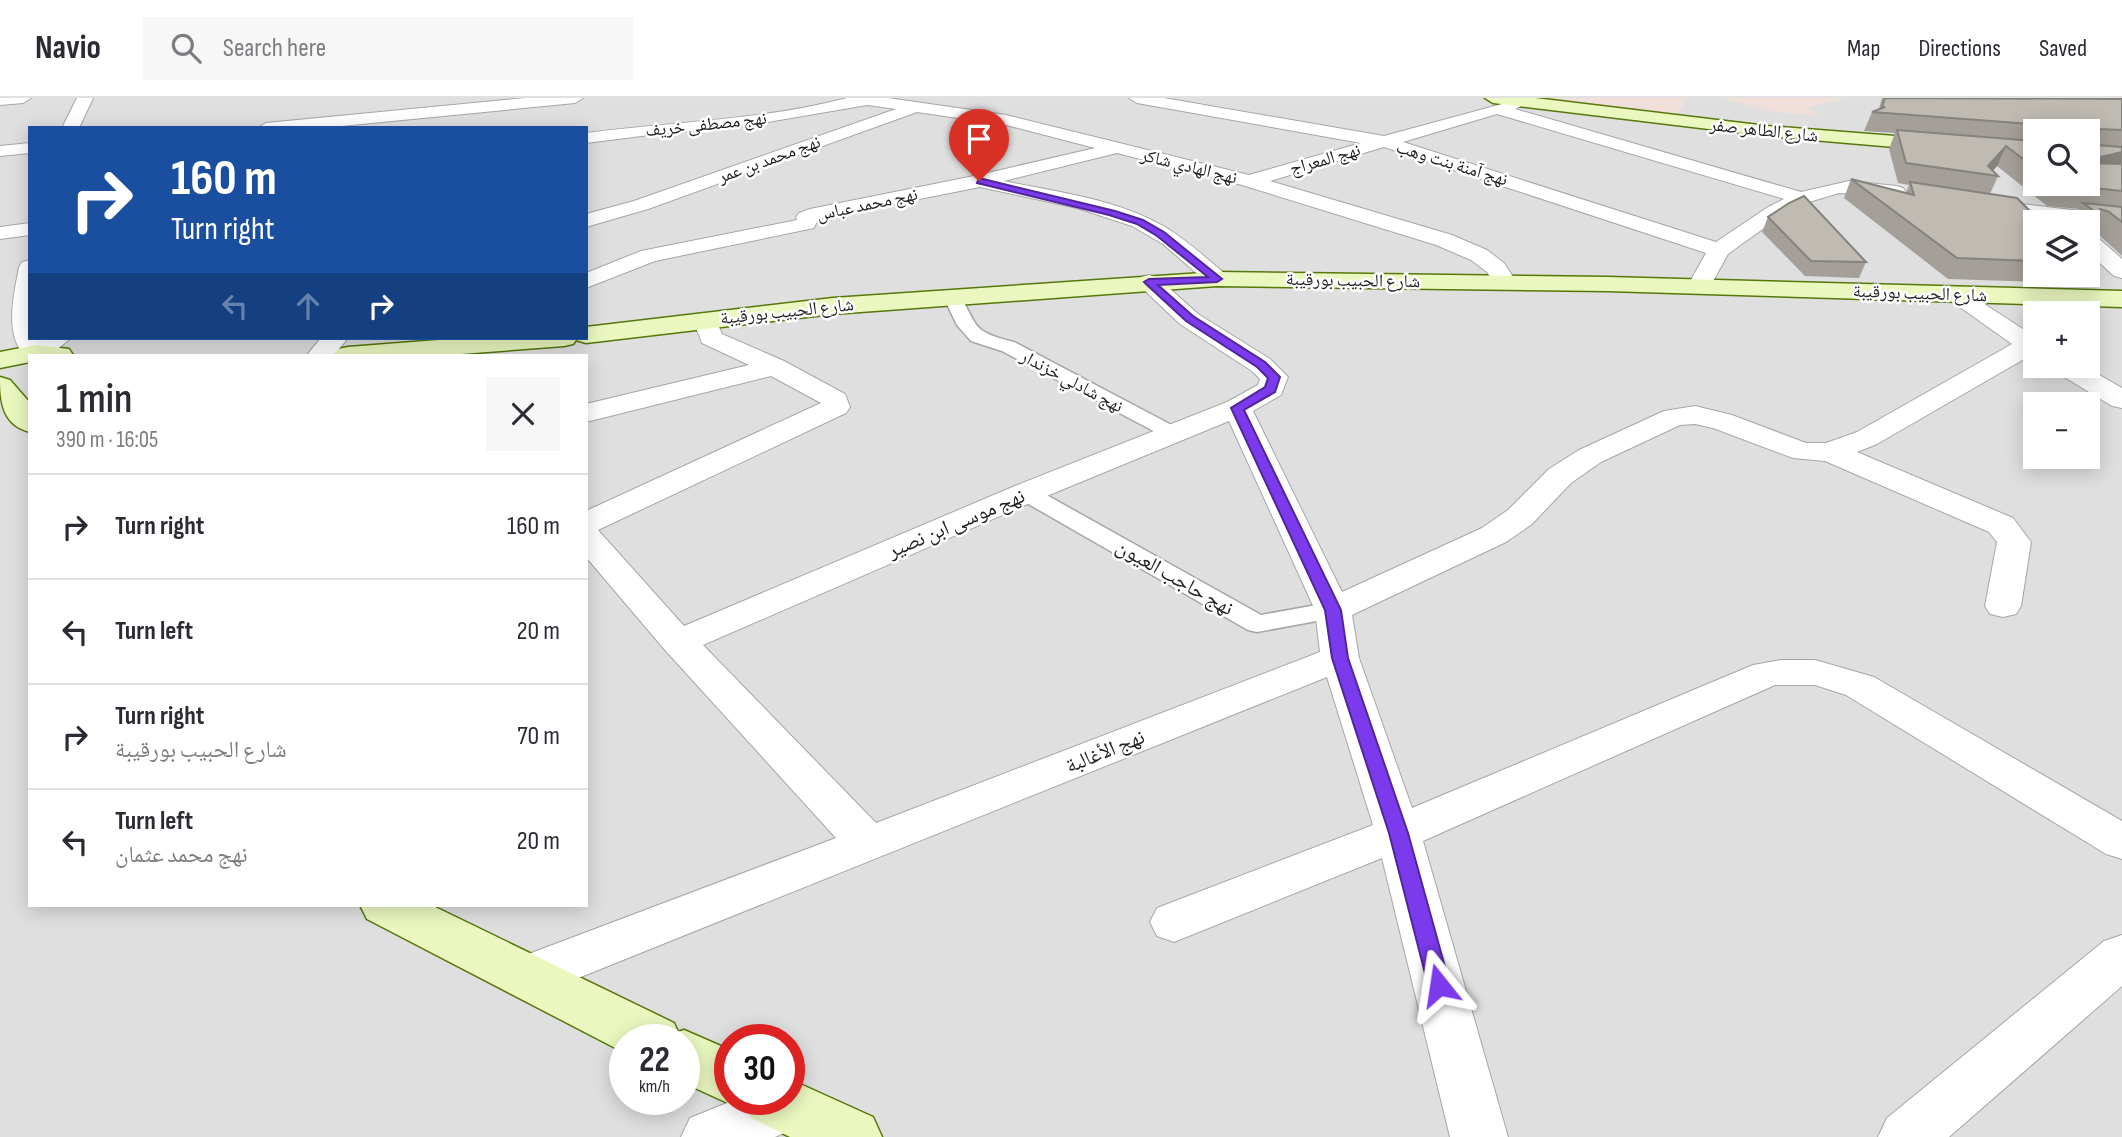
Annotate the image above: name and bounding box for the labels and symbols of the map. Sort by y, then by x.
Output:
street label: نهج مصطفى خريف [644,108,768,142]
pin [949,109,1009,181]
street label: شارع الطاهر صفر [1708,114,1819,147]
street label: نهج محمد بن عمر [714,131,824,189]
street label: نهج آمنة بنت وهب [1393,137,1510,191]
street label: نهج المعراج [1287,139,1363,181]
street label: نهج الهادي شاكر [1137,144,1239,192]
street label: نهج محمد عباس [815,184,920,226]
street label: شارع الحبيب بورقيبة [1286,269,1420,292]
street label: شارع الحبيب بورقيبة [1853,281,1987,306]
street label: شارع الحبيب بورقيبة [719,294,855,329]
street label: نهج شادلي خزندار [1014,345,1127,420]
street label: نهج موسى ابن نصير [883,483,1029,564]
street label: نهج حاجب العيون [1112,534,1238,621]
street label: نهج الأغالبة [1062,724,1148,779]
position arrow [1402,948,1476,1022]
speed limit sign: 30 [714,1024,805,1115]

